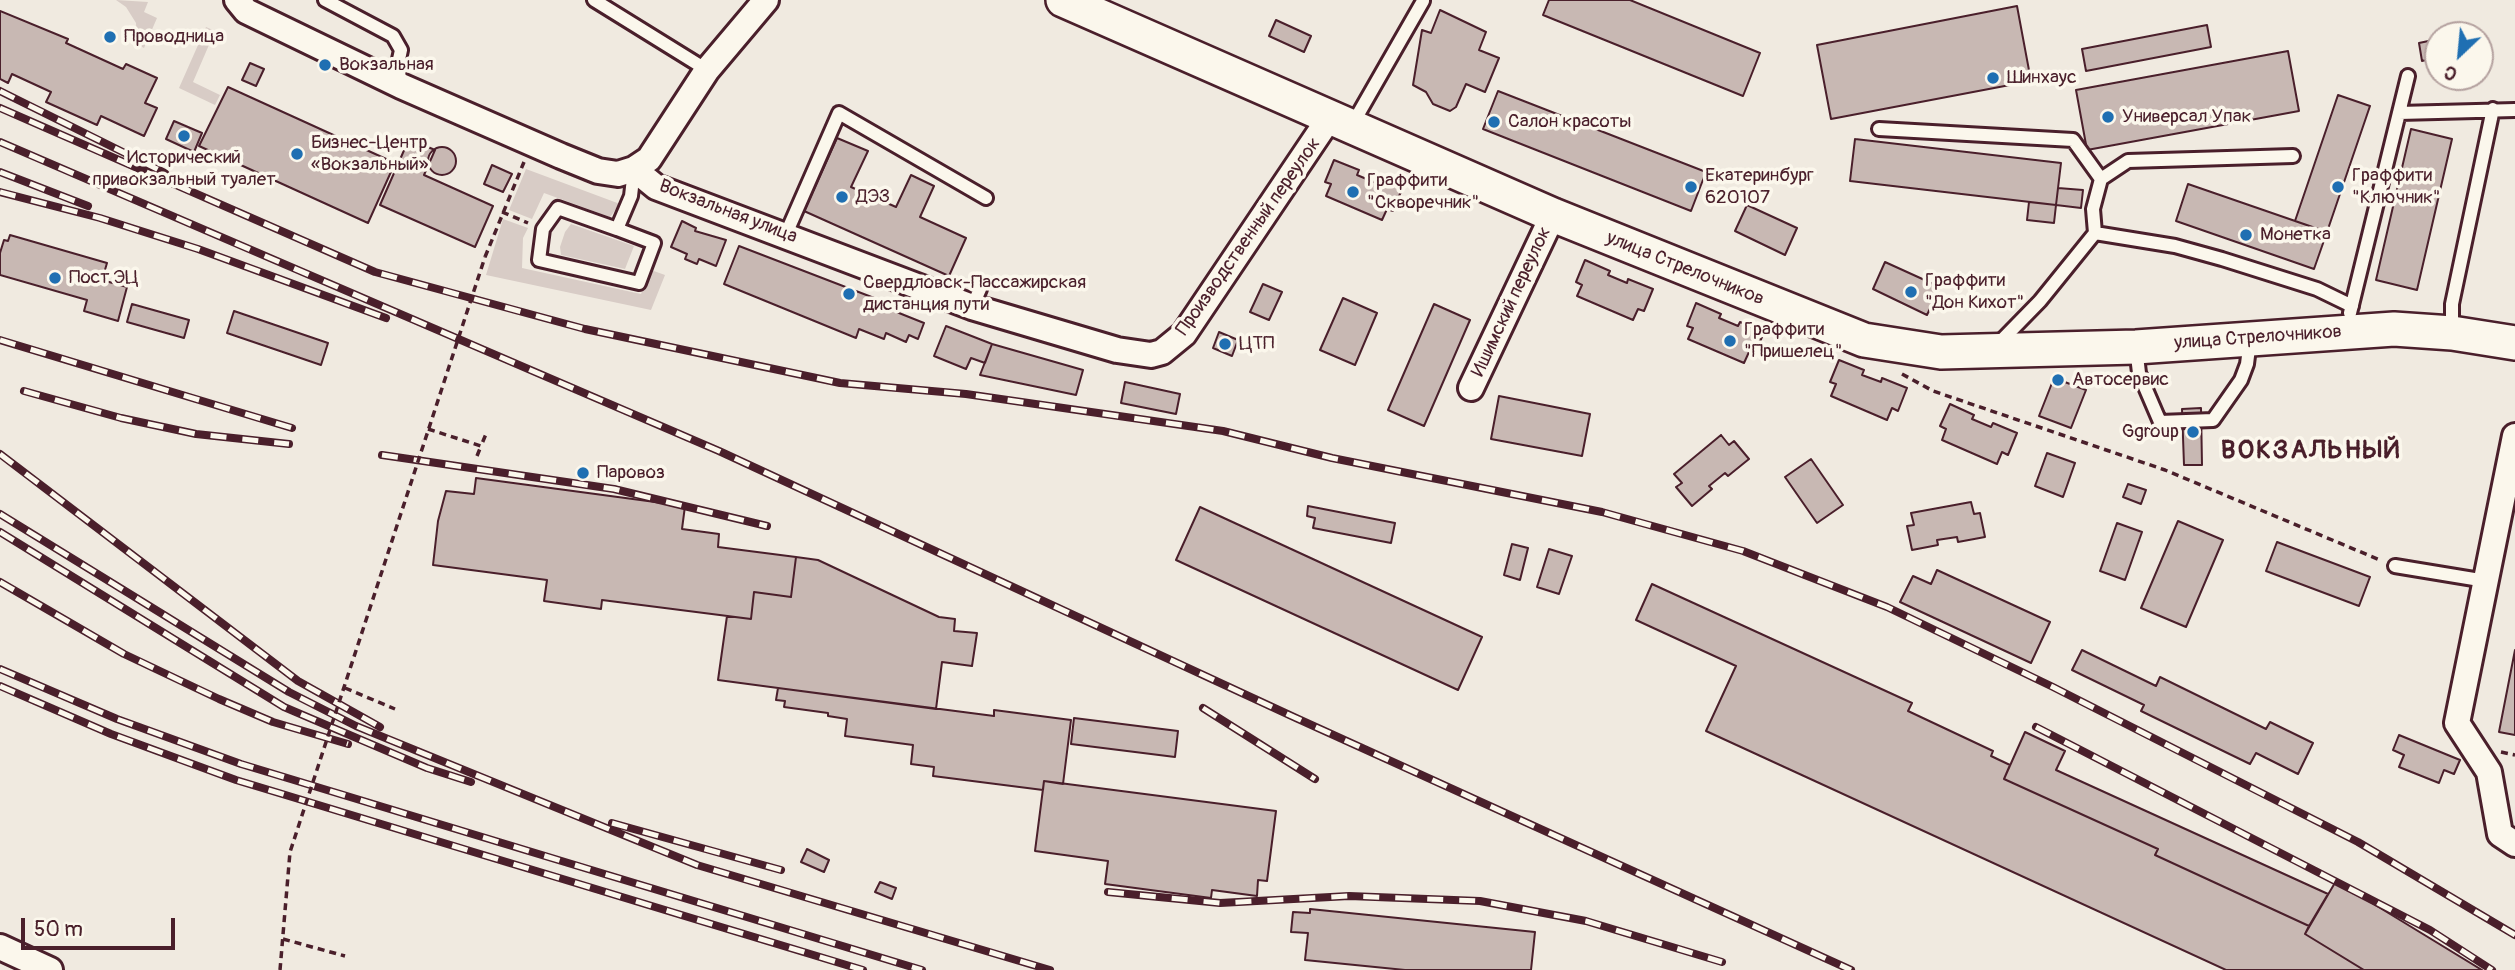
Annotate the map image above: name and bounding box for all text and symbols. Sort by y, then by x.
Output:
north arrow [2424,21,2494,91]
place label: Проводница [124,26,224,48]
marker: Проводница [102,29,118,45]
place label: Вокзальная [339,54,434,76]
marker: Вокзальная [317,57,333,73]
text: С [2440,60,2461,86]
place label: Шинхаус [2007,67,2077,89]
marker: Шинхаус [1985,70,2001,86]
place label: Универсал Упак [2122,106,2251,128]
marker: Универсал Упак [2100,109,2116,125]
place label: Салон красоты [1508,111,1632,133]
marker: Салон красоты [1486,114,1502,130]
marker: Исторический привокзальный туалет [176,128,192,144]
place label: Бизнес-Центр «Вокзальный» [311,132,428,176]
street label: Производственный переулок [1172,134,1326,340]
marker: Бизнес-Центр «Вокзальный» [289,146,305,162]
place label: Исторический привокзальный туалет [92,147,276,191]
place label: Екатеринбург 620107 [1705,165,1814,209]
place label: Граффити "Ключник" [2352,165,2440,209]
place label: Граффити "Скворечник" [1367,170,1479,214]
street label: Вокзальная улица [656,175,800,249]
marker: Екатеринбург 620107 [1683,179,1699,195]
marker: Граффити "Ключник" [2330,179,2346,195]
marker: Граффити "Скворечник" [1345,184,1361,200]
place label: ДЭЗ [856,186,890,208]
marker: ДЭЗ [834,189,850,205]
street label: Ишимский переулок [1467,224,1557,380]
place label: Монетка [2260,224,2331,246]
street label: улица Стрелочников [1603,227,1767,311]
marker: Монетка [2238,227,2254,243]
place label: Пост ЭЦ [69,267,138,289]
marker: Пост ЭЦ [47,270,63,286]
place label: Граффити "Дон Кихот" [1925,270,2024,314]
place label: Свердловск-Пассажирская дистанция пути [863,272,1086,316]
marker: Граффити "Дон Кихот" [1903,284,1919,300]
marker: Свердловск-Пассажирская дистанция пути [841,286,857,302]
place label: Граффити "Пришелец" [1744,319,1842,363]
street label: улица Стрелочников [2173,321,2343,355]
place label: ЦТП [1239,333,1274,355]
marker: Граффити "Пришелец" [1722,333,1738,349]
marker: ЦТП [1217,336,1233,352]
place label: Автосервис [2072,369,2169,391]
marker: Автосервис [2050,372,2066,388]
place label: Ggroup [2122,421,2179,443]
marker: Ggroup [2185,424,2201,440]
district label: ВОКЗАЛЬНЫЙ [2222,435,2400,467]
place label: Паровоз [597,462,665,484]
marker: Паровоз [575,465,591,481]
scale bar [24,904,178,948]
text: 50 m [34,916,83,943]

